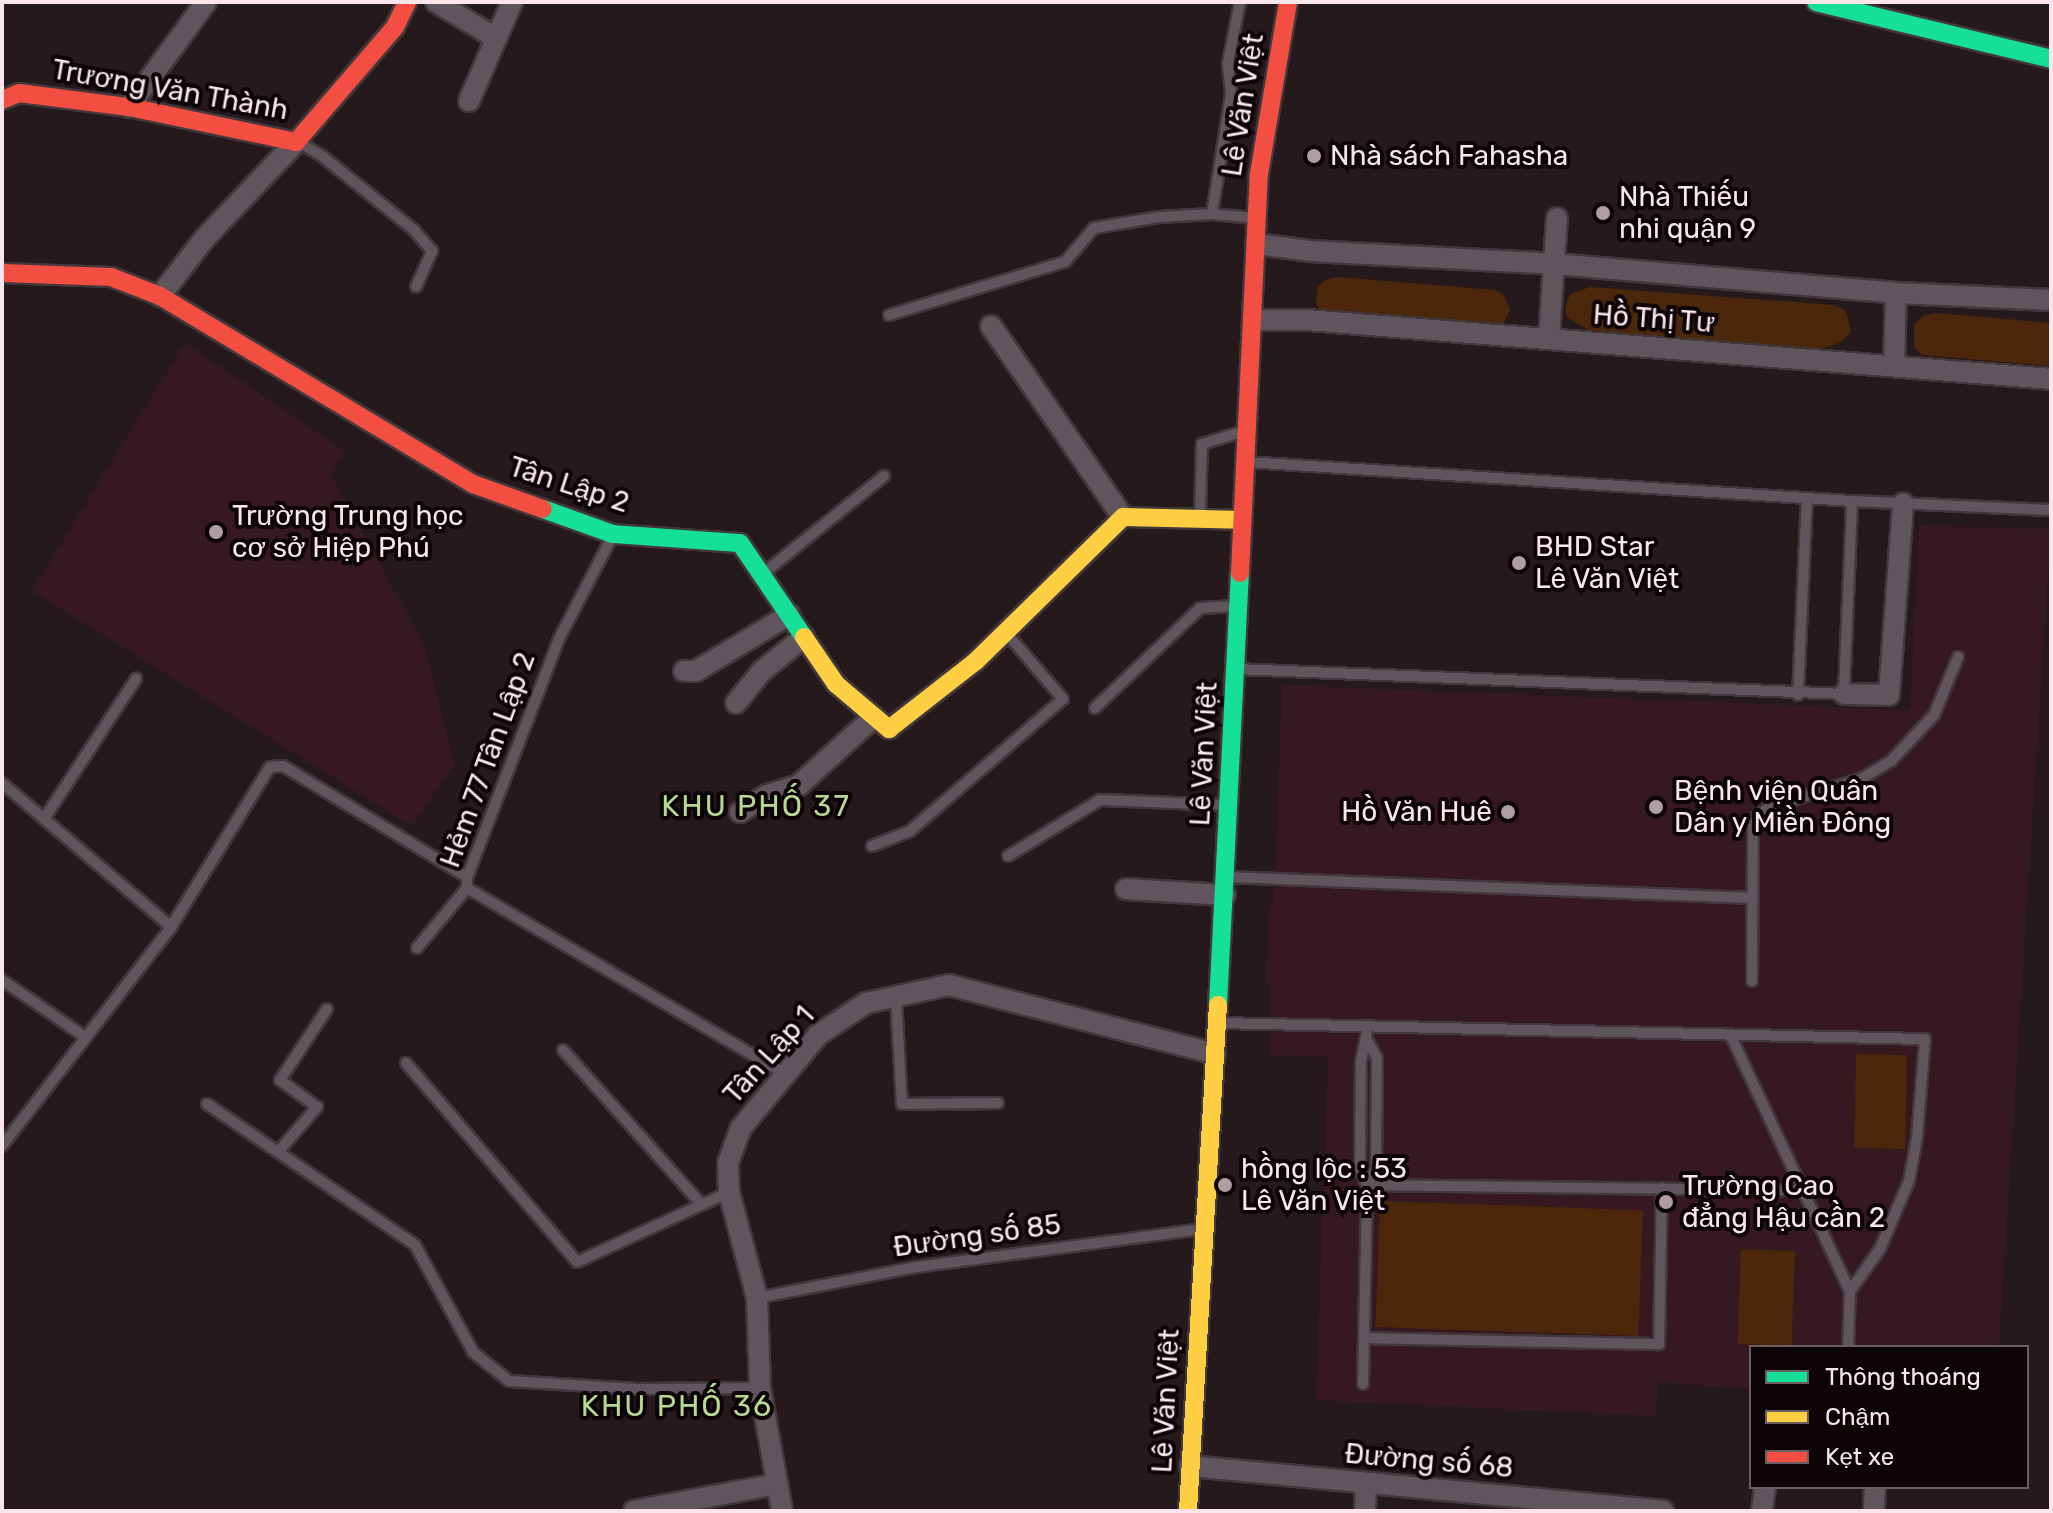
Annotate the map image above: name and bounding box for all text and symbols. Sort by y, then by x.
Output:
street label: Lê Văn Việt [1215,30,1271,180]
street label: Trương Văn Thành [49,53,291,127]
place label: Nhà sách Fahasha [1330,139,1568,173]
marker: Nhà sách Fahasha [1305,147,1323,165]
place label: Nhà Thiếu nhi quận 9 [1619,180,1756,246]
marker: Nhà Thiếu nhi quận 9 [1594,204,1612,222]
street label: Hồ Thị Tư [1591,298,1717,340]
street label: Tân Lập 2 [505,450,633,520]
place label: Trường Trung học cơ sở Hiệp Phú [232,499,464,565]
marker: Trường Trung học cơ sở Hiệp Phú [207,523,225,541]
place label: BHD Star Lê Văn Việt [1535,530,1681,596]
marker: BHD Star Lê Văn Việt [1510,554,1528,572]
street label: Hẻm 77 Tân Lập 2 [433,648,543,872]
street label: Lê Văn Việt [1183,680,1225,828]
place label: Bệnh viện Quân Dân y Miền Đông [1674,774,1893,840]
district label: KHU PHỐ 37 [661,788,851,824]
place label: Hồ Văn Huê [1341,795,1492,829]
marker: Bệnh viện Quân Dân y Miền Đông [1645,796,1667,818]
marker: Hồ Văn Huê [1499,803,1517,821]
street label: Tân Lập 1 [716,999,822,1111]
place label: hồng lộc : 53 Lê Văn Việt [1241,1152,1407,1218]
place label: Trường Cao đẳng Hậu cần 2 [1682,1169,1885,1235]
marker: hồng lộc : 53 Lê Văn Việt [1216,1176,1234,1194]
marker: Trường Cao đẳng Hậu cần 2 [1657,1193,1675,1211]
street label: Đường số 85 [891,1208,1063,1264]
street label: Lê Văn Việt [1145,1327,1187,1475]
legend [1749,1345,2029,1489]
text: Thông thoáng [1825,1363,1981,1391]
district label: KHU PHỐ 36 [581,1388,773,1424]
text: Chậm [1825,1403,1890,1431]
street label: Đường số 68 [1343,1437,1515,1485]
text: Kẹt xe [1825,1443,1894,1471]

